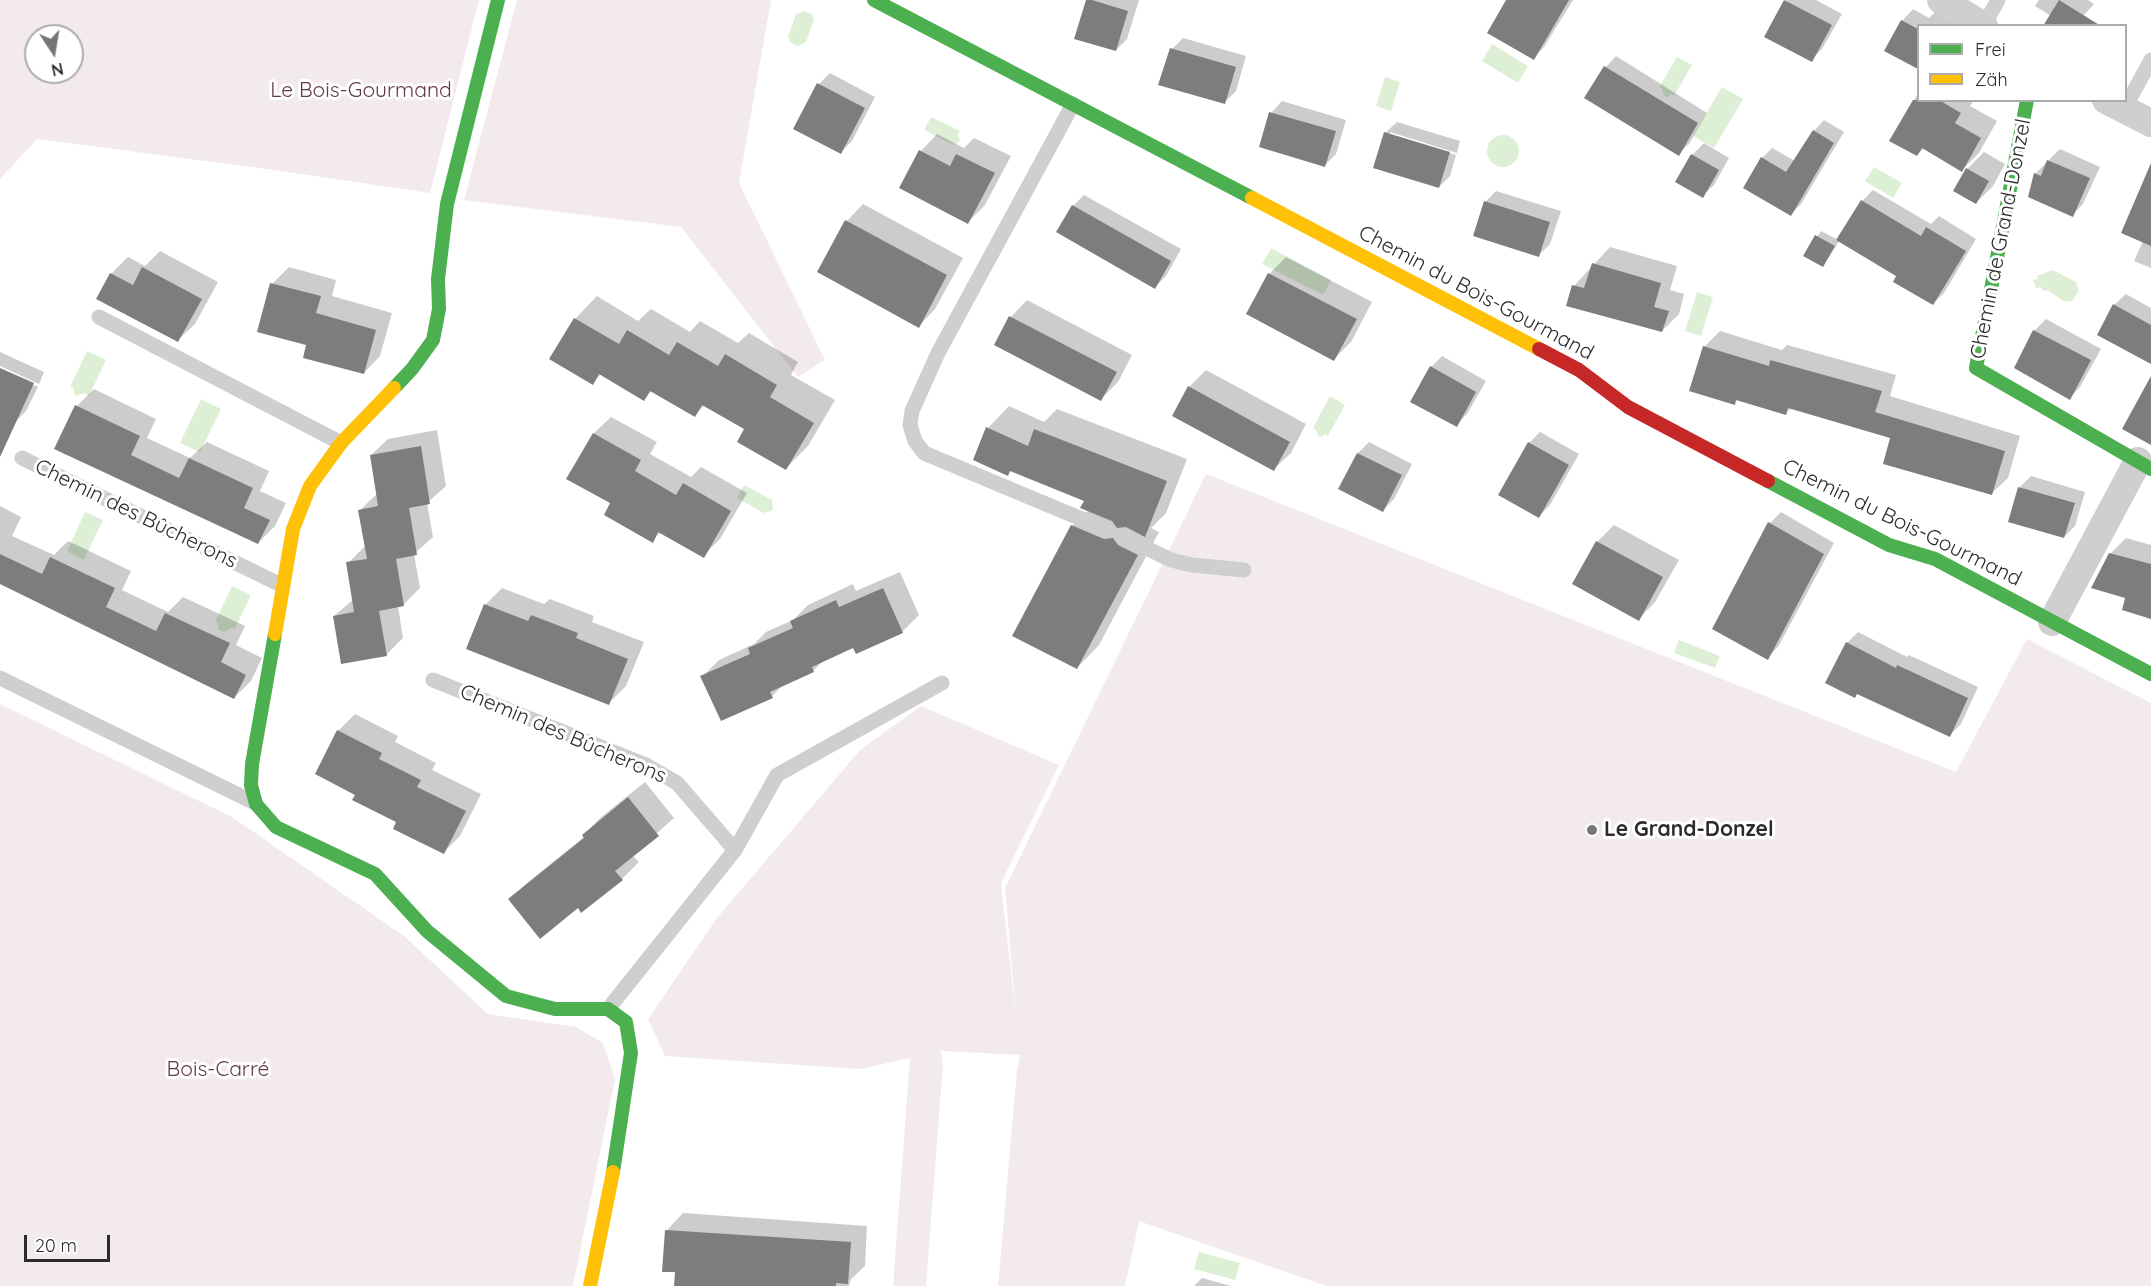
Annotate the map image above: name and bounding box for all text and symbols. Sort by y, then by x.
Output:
north arrow [24,24,84,84]
legend [1917,24,2127,102]
text: Frei [1975,38,2006,61]
text: N [50,59,65,81]
text: Zäh [1975,68,2008,91]
park label: Le Bois-Gourmand [270,78,452,104]
street label: Chemin de Grand-Donzel [1965,117,2037,361]
street label: Chemin du Bois-Gourmand [1354,220,1598,366]
street label: Chemin des Bûcherons [31,454,241,574]
street label: Chemin du Bois-Gourmand [1778,454,2026,592]
street label: Chemin des Bûcherons [456,679,670,789]
place label: Le Grand-Donzel [1604,817,1774,843]
marker: Le Grand-Donzel [1585,823,1599,837]
park label: Bois-Carré [167,1057,269,1083]
scale bar [27,1223,112,1261]
text: 20 m [35,1234,77,1257]

